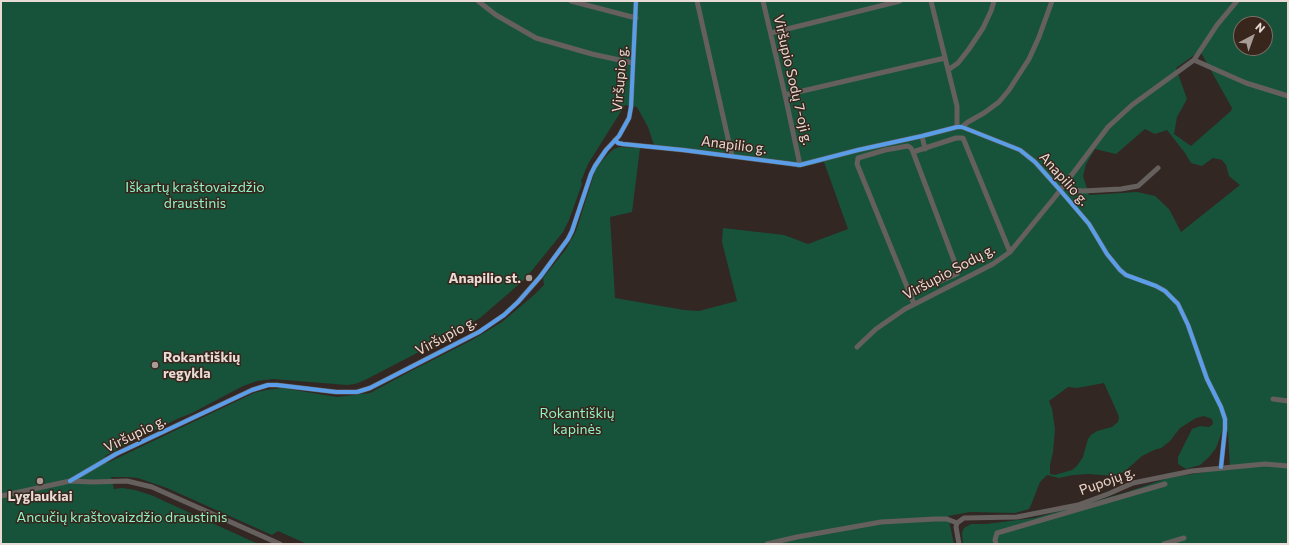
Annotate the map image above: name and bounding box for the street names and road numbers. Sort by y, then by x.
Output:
street label: Viršupio Sodų 7-oji g. [770,13,816,147]
street label: Viršupio g. [609,45,631,113]
street label: Anapilio g. [700,133,768,157]
street label: Anapilio g. [1036,149,1092,209]
street label: Viršupio Sodų g. [900,241,998,303]
street label: Viršupio g. [413,313,479,359]
street label: Viršupio g. [101,412,169,456]
street label: Pupojų g. [1077,463,1137,499]

